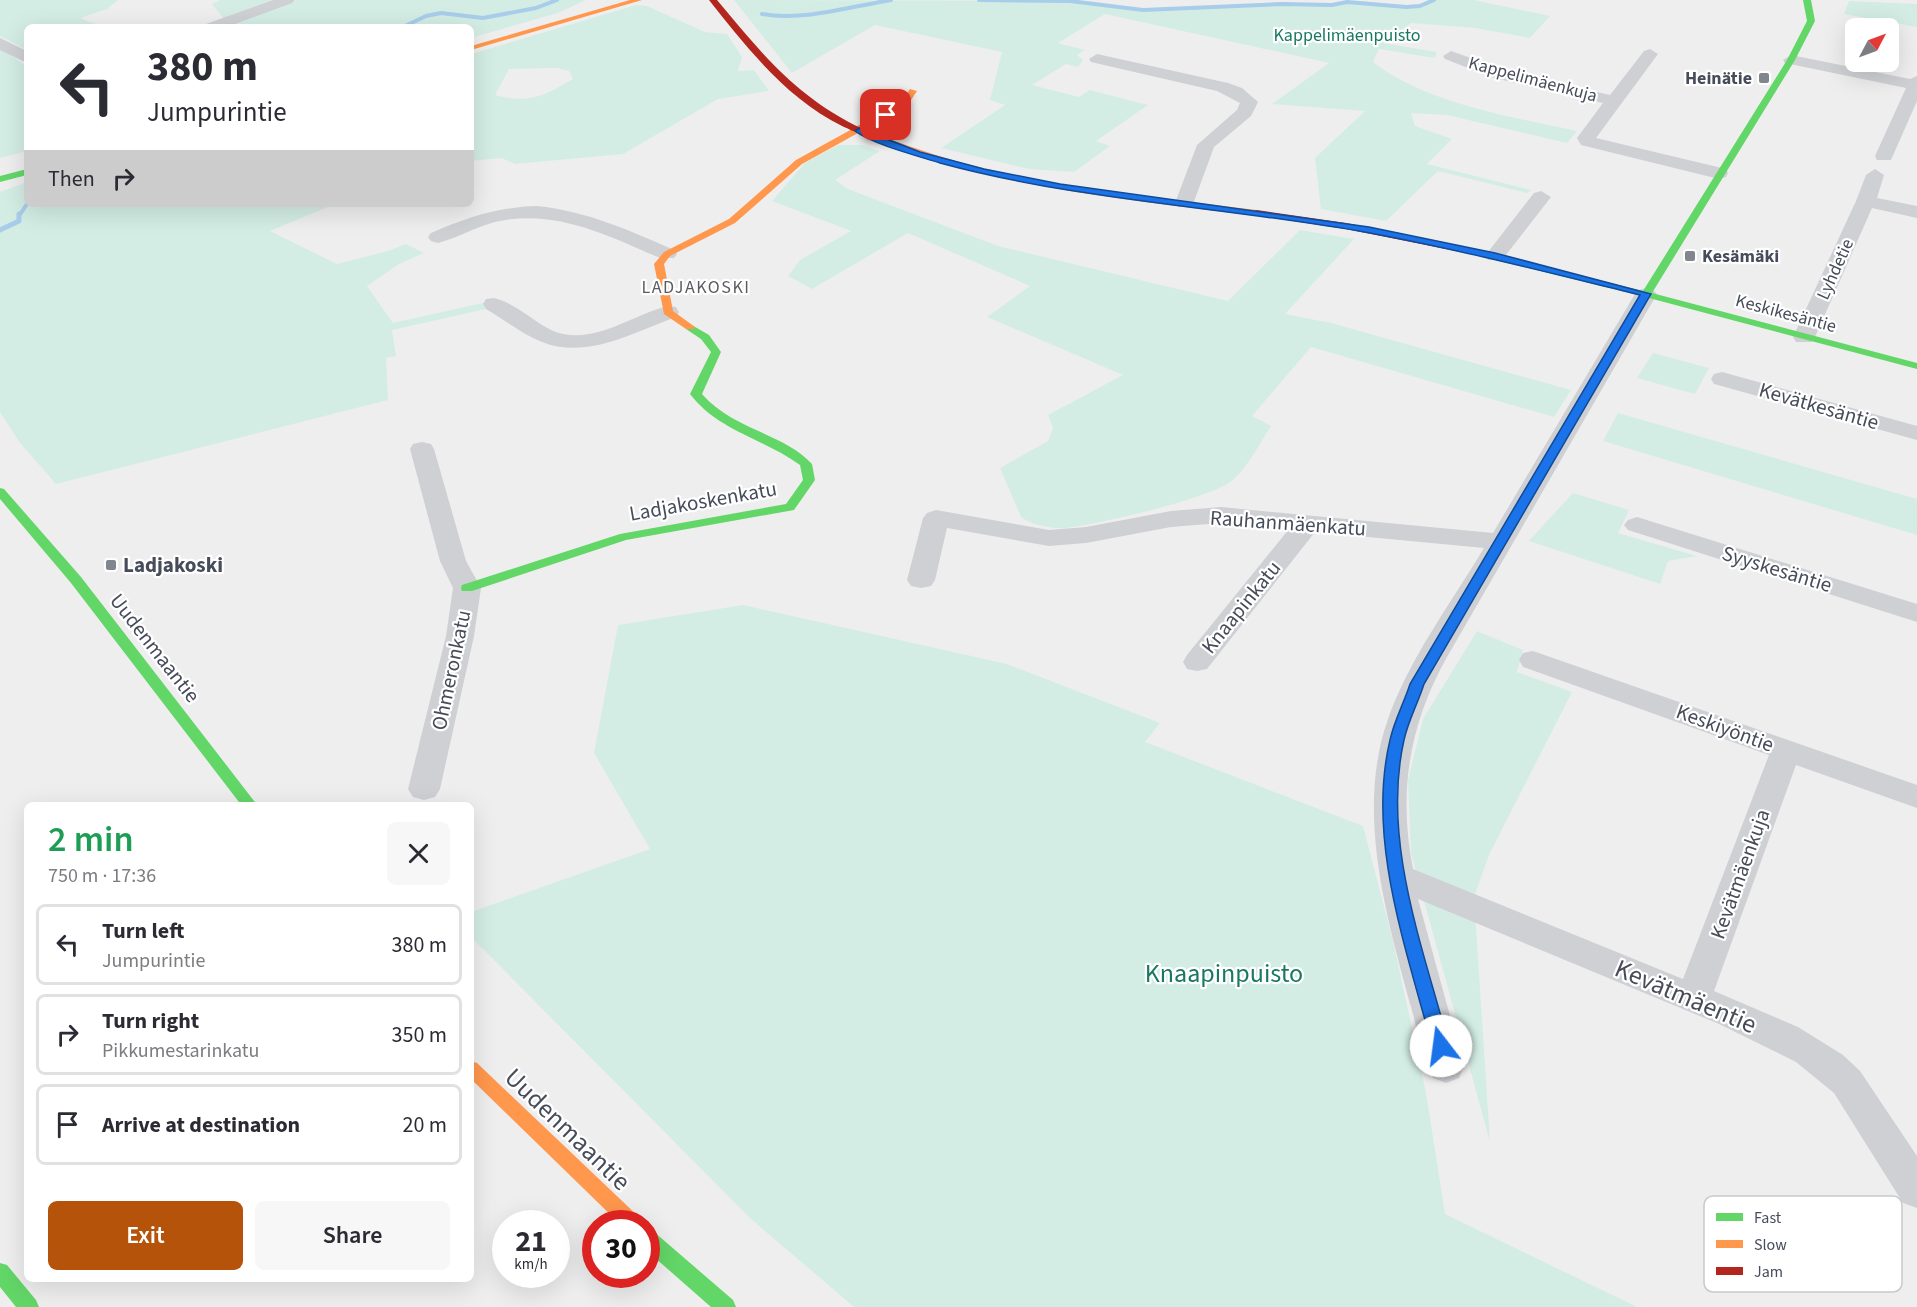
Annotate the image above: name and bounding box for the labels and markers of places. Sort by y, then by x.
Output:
place label: Heinätie [1685,66,1752,91]
marker: Heinätie [1757,71,1771,85]
pin [860,89,911,140]
place label: Kesämäki [1702,244,1779,269]
marker: Kesämäki [1683,249,1697,263]
place label: Ladjakoski [123,550,223,580]
marker: Ladjakoski [104,558,118,572]

